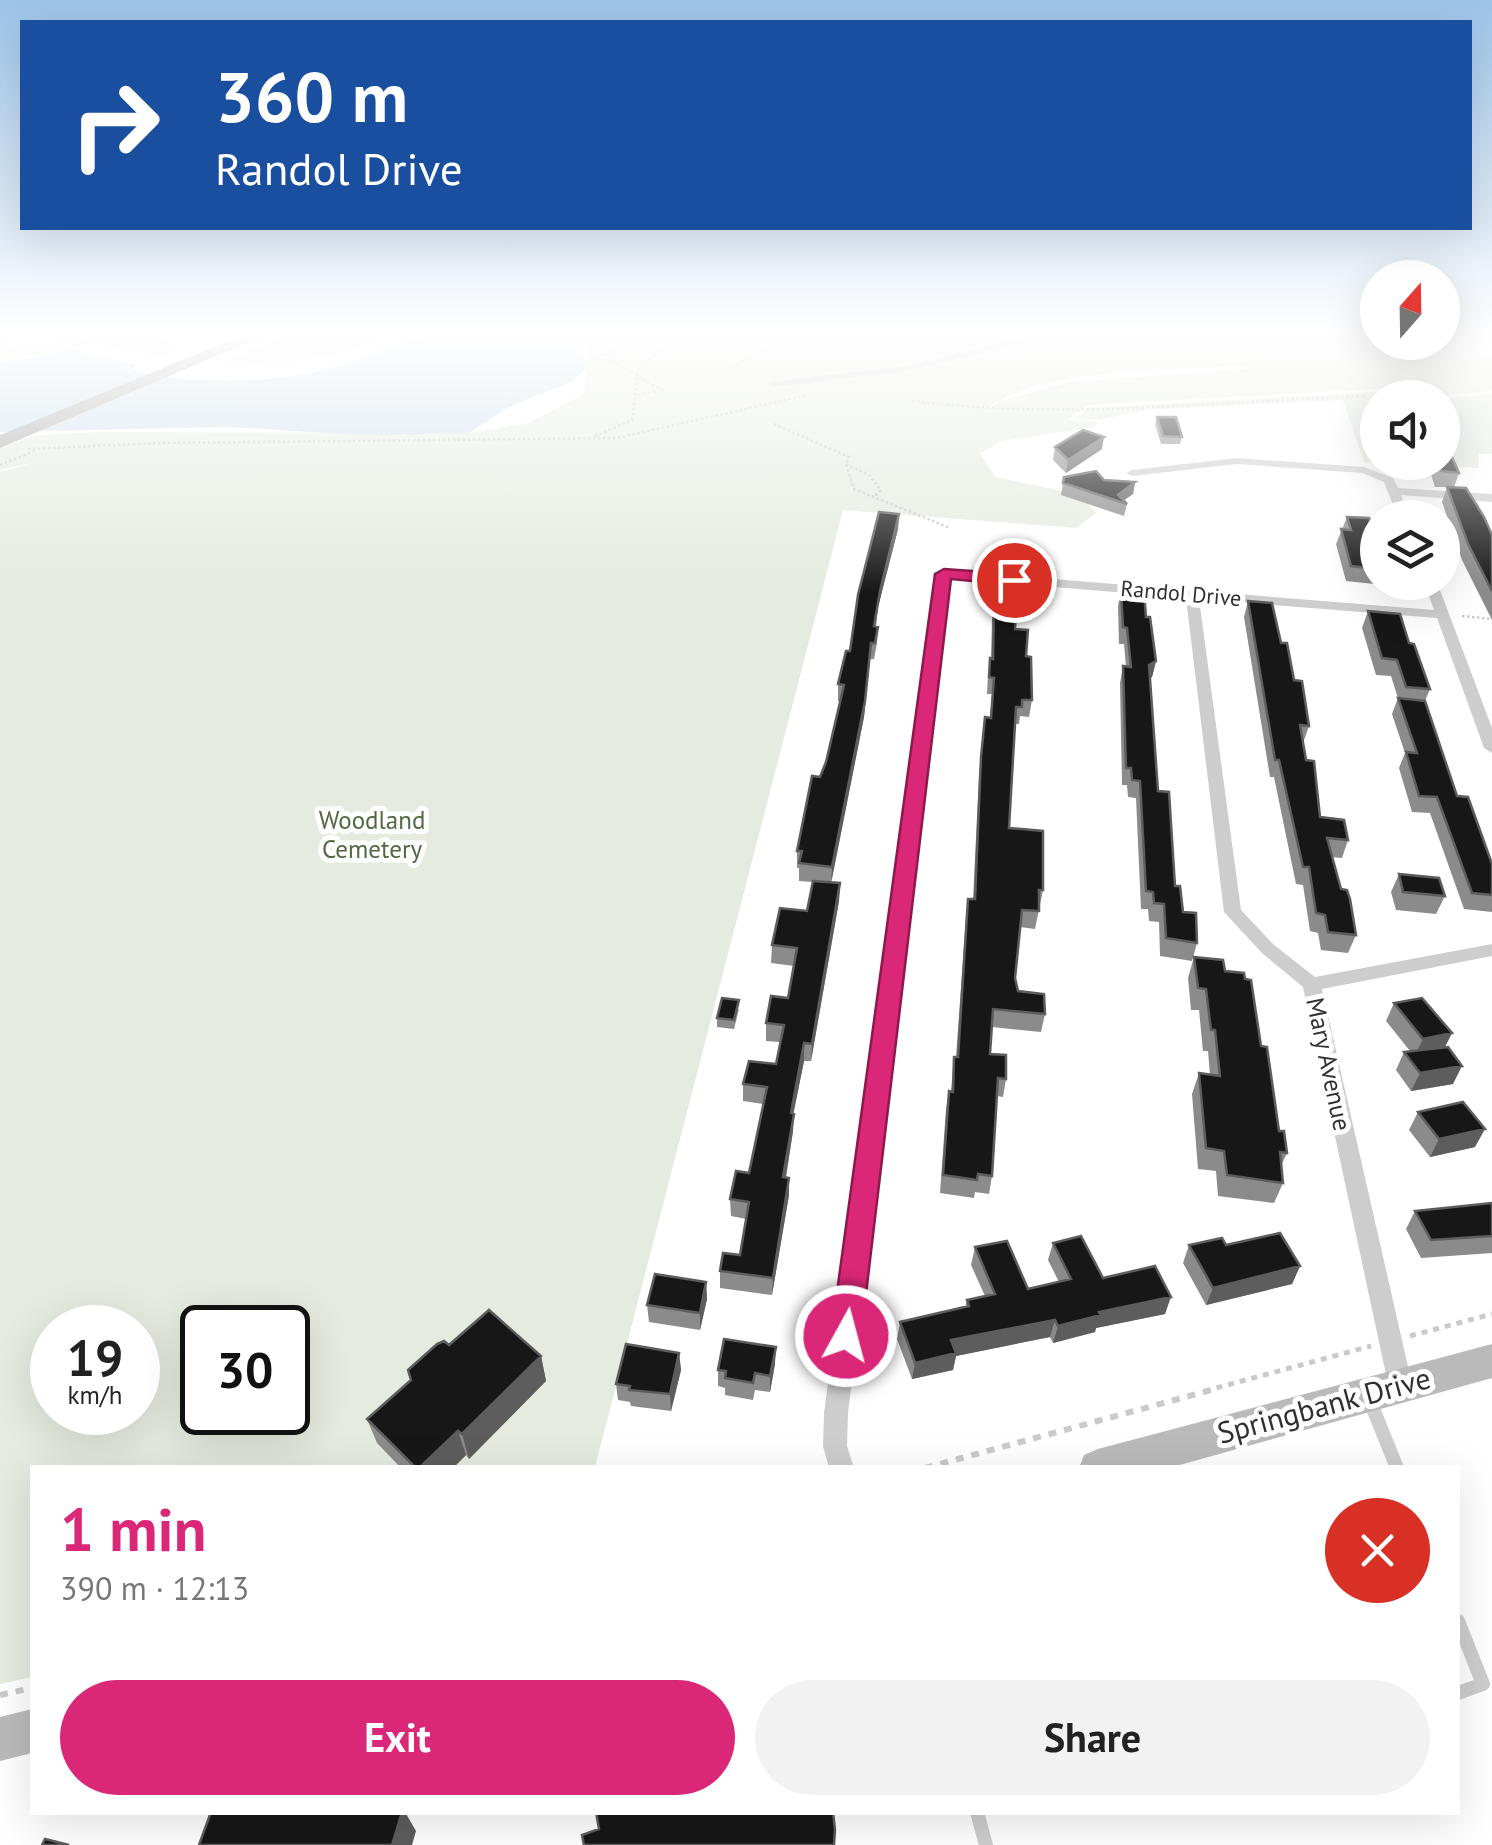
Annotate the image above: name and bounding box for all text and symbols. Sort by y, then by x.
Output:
text: 360 m [215,51,408,141]
icon: right [50,60,180,190]
text: Randol Drive [215,139,463,197]
north arrow [1360,260,1460,360]
map controls [1360,260,1460,600]
button: sound [1360,380,1460,480]
button: layers [1360,500,1460,600]
pin [972,538,1057,623]
icon: arrive [987,553,1042,608]
street label: Randol Drive [1119,574,1243,612]
park label: Woodland Cemetery [319,804,425,865]
street label: Mary Avenue [1299,994,1359,1134]
position arrow [794,1284,898,1388]
speed limit sign: 30 [180,1305,310,1435]
text: 19 [67,1325,123,1390]
street label: Springbank Drive [1213,1357,1434,1452]
text: km/h [68,1379,122,1411]
text: 1 min [60,1490,206,1568]
button: close [1325,1498,1430,1603]
text: 390 m · 12:13 [60,1567,249,1609]
button: Exit [60,1680,735,1795]
button: Share [755,1680,1430,1795]

